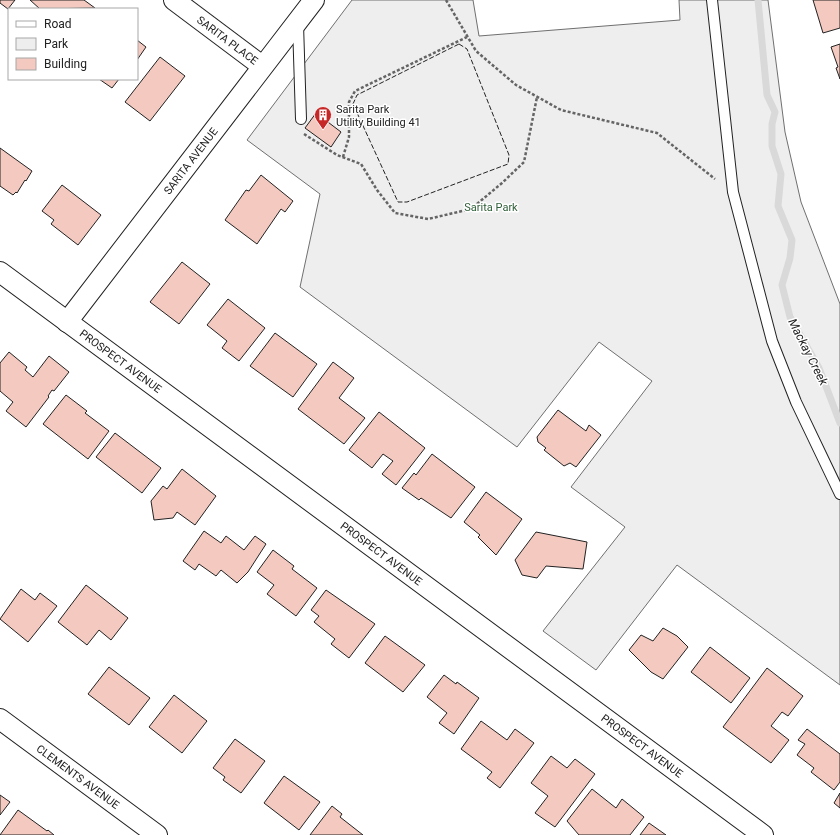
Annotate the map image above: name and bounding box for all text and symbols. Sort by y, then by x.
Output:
legend [8,8,138,80]
street label: SARITA PLACE [194,14,260,68]
text: Road [44,17,72,31]
text: Park [44,37,69,51]
text: Building [44,57,87,71]
place label: Sarita Park Utility Building 41 [336,103,421,129]
building icon: Sarita Park Utility Building 41 [313,105,333,130]
street label: SARITA AVENUE [161,125,221,197]
park label: Sarita Park [464,201,518,214]
water label: Mackay Creek [785,316,831,389]
street label: PROSPECT AVENUE [77,327,164,396]
street label: PROSPECT AVENUE [338,519,425,588]
street label: PROSPECT AVENUE [598,712,685,781]
street label: CLEMENTS AVENUE [34,742,122,812]

